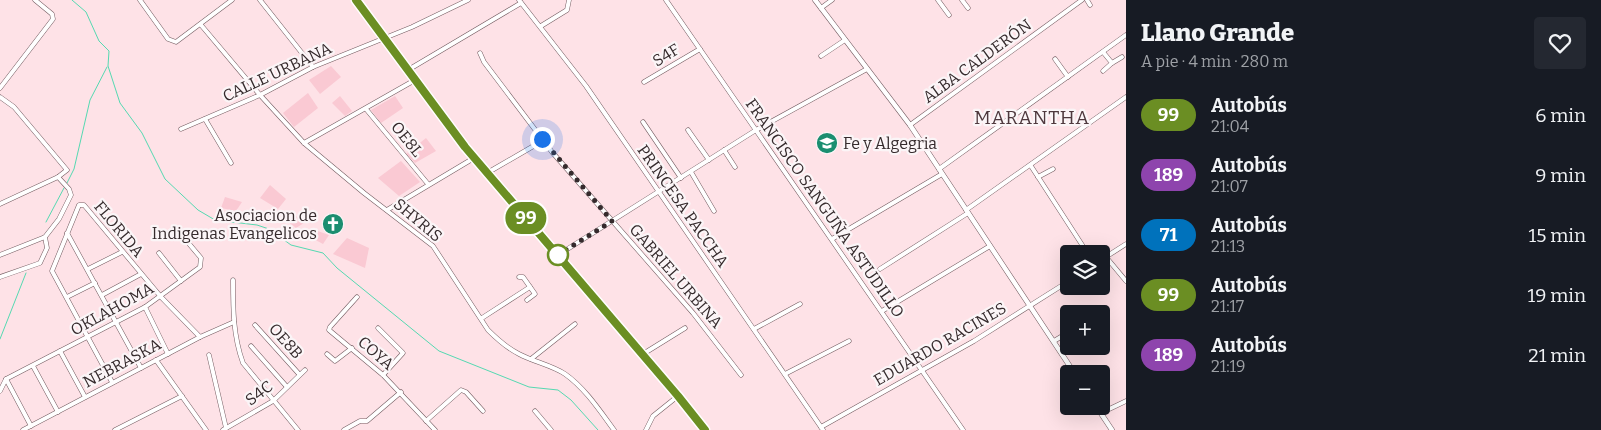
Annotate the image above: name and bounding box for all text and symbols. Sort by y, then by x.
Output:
street label: ALBA CALDERÓN [918,14,1035,107]
button: heart [1534,17,1586,69]
text: Llano Grande [1141,19,1294,47]
street label: CALLE URBANA [220,38,335,106]
street label: S4F [649,40,683,70]
text: A pie · 4 min · 280 m [1141,52,1288,71]
street label: FRANCISCO SANGUÑA ASTUDILLO [742,94,909,321]
text: Autobús [1211,94,1287,117]
text: 99 [1158,104,1179,126]
text: 6 min [1535,104,1586,127]
district label: MARANTHA [974,106,1090,129]
text: 21:04 [1211,117,1249,136]
street label: OE8L [387,118,427,161]
your location [530,127,555,152]
school or university icon: Fe y Algegria [815,131,839,155]
place label: Fe y Algegria [843,134,937,153]
street label: PRINCESA PACCHA [634,141,733,271]
text: Autobús [1211,154,1287,177]
text: 189 [1154,164,1183,186]
text: 9 min [1535,164,1586,187]
text: 21:07 [1211,177,1248,196]
street label: SHYRIS [390,194,446,246]
street label: FLORIDA [90,197,148,261]
line badge: 99 [504,202,548,234]
place label: Asociacion de Indigenas Evangelicos [152,206,317,243]
text: 99 [515,207,537,229]
church icon: Asociacion de Indigenas Evangelicos [321,212,345,236]
text: Autobús [1211,214,1287,237]
street label: GABRIEL URBINA [626,220,727,333]
text: 71 [1160,224,1177,246]
text: 15 min [1529,224,1586,247]
text: 21:13 [1211,237,1245,256]
unlabelled marker [547,244,569,266]
map controls [1060,245,1110,415]
button: layers [1060,245,1110,295]
text: Autobús [1211,274,1287,297]
street label: OKLAHOMA [67,278,157,340]
text: 99 [1158,284,1179,306]
text: 19 min [1528,284,1586,307]
text: 21:17 [1211,297,1244,316]
street label: EDUARDO RACINES [870,298,1010,390]
button: + [1060,305,1110,355]
street label: OE8B [265,319,307,363]
street label: COYA [354,332,398,374]
street label: NEBRASKA [80,334,165,391]
text: Autobús [1211,334,1287,357]
text: 189 [1154,344,1183,366]
text: 21 min [1528,344,1586,367]
text: 21:19 [1211,357,1245,376]
button: − [1060,365,1110,415]
street label: S4C [242,377,276,409]

